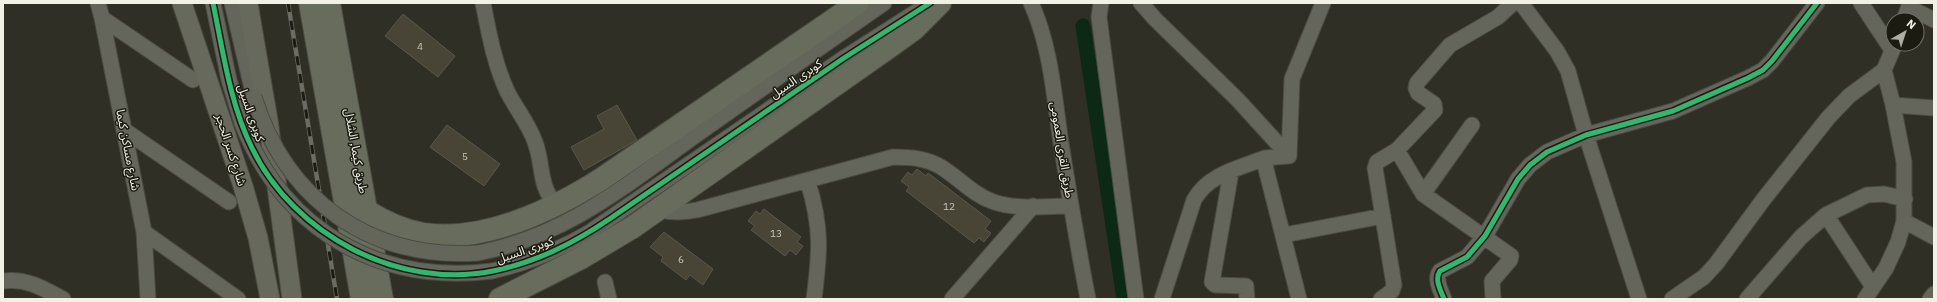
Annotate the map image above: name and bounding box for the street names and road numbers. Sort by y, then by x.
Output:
street label: كوبرى السيل [767,55,826,102]
street label: كوبرى السيل [235,82,269,145]
street label: طريق القرى العمومى [1046,101,1078,199]
street label: طريق كيما, الشلال [341,107,371,195]
street label: شارع مساكن كيما [111,108,144,192]
street label: شارع كسر الحجر [211,111,250,188]
street label: كوبرى السيل [494,232,557,266]

